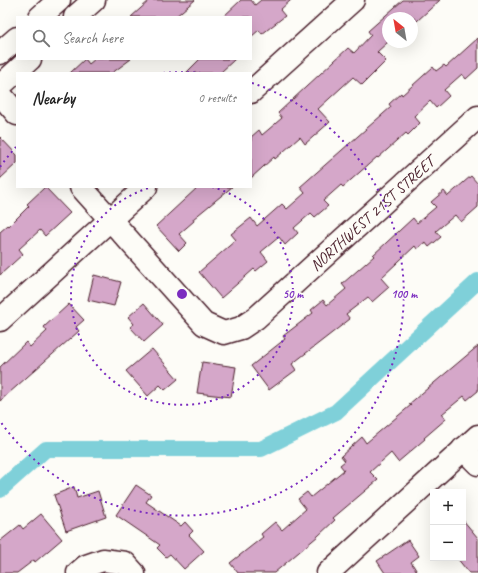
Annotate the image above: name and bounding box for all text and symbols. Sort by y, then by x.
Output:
north arrow [382,12,418,48]
search box [16,16,252,60]
icon: search [30,27,52,49]
text: Search here [62,29,123,48]
text: Nearby [32,88,75,109]
text: 0 results [198,90,236,106]
street label: NORTHWEST 21ST STREET [306,149,442,275]
text: 50 m [283,286,304,302]
text: 100 m [391,286,418,302]
centre of rings [175,287,189,301]
map controls [430,489,466,561]
button: + [430,489,466,525]
button: − [430,525,466,561]

